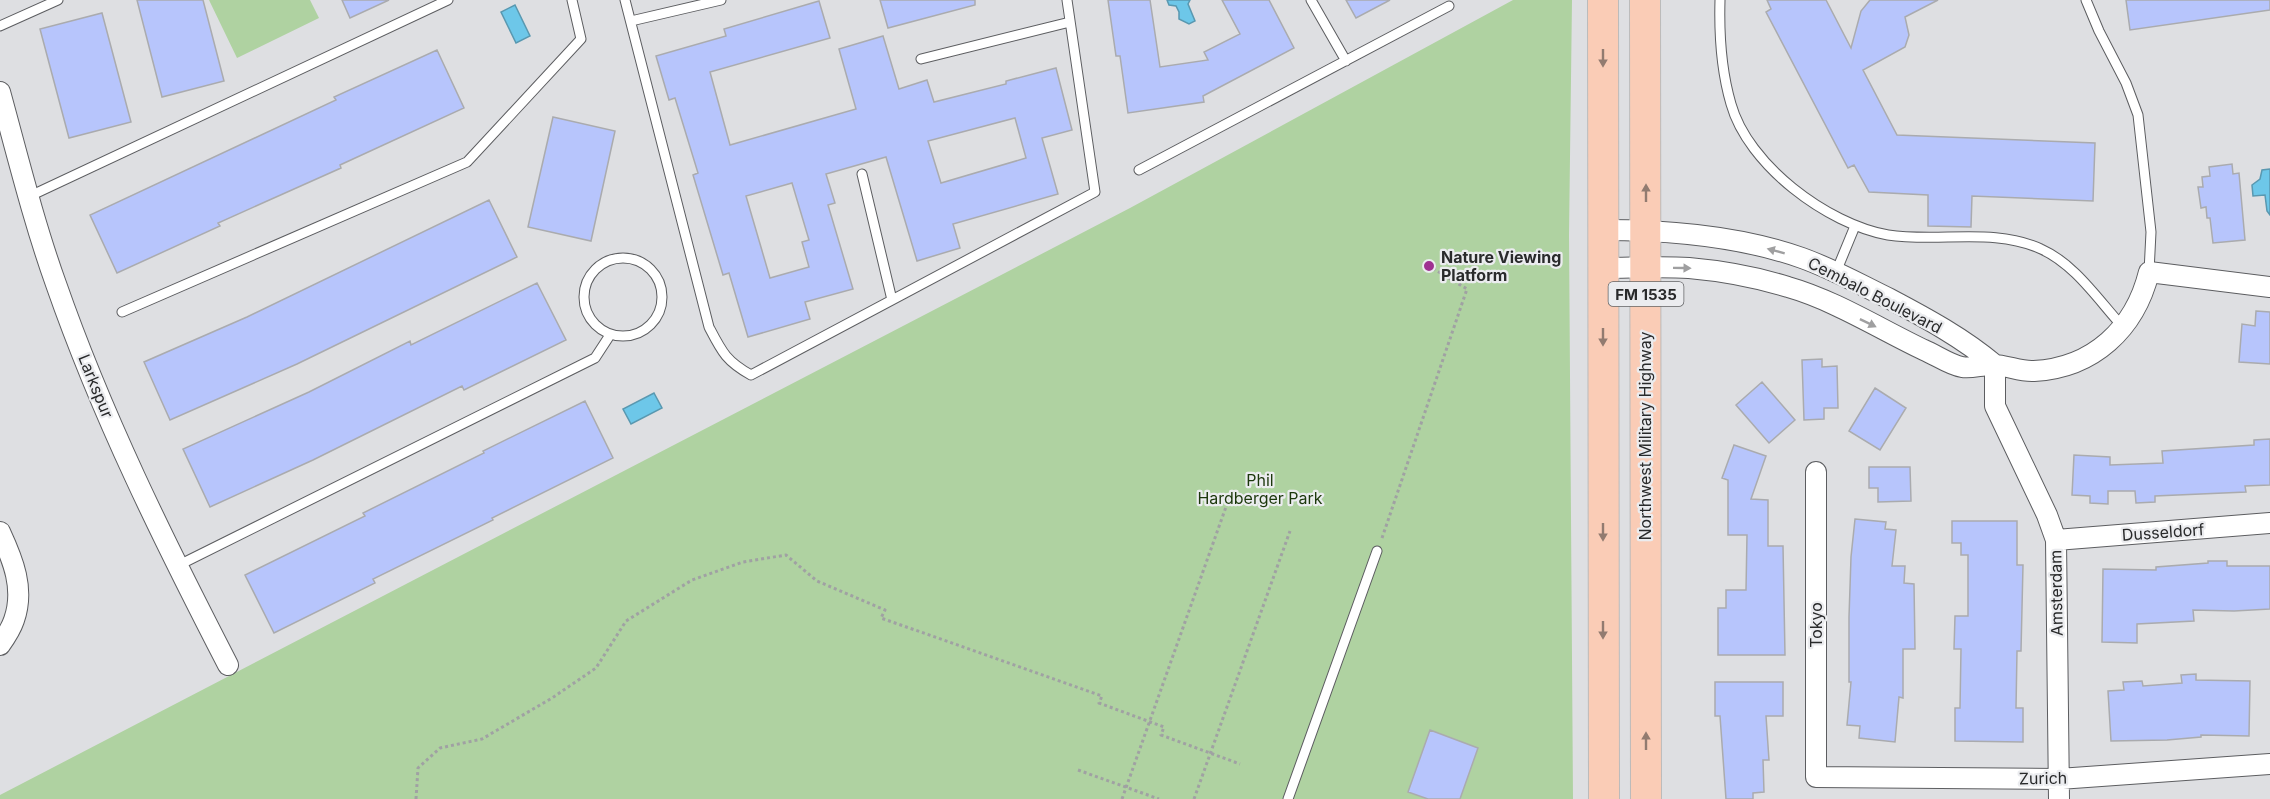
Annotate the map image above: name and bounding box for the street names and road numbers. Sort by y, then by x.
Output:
street label: Cembalo Boulevard [1805,253,1945,337]
road number: FM 1535 [1608,282,1684,306]
street label: Northwest Military Highway [1635,332,1655,540]
street label: Larkspur [74,351,118,421]
street label: Dusseldorf [2121,519,2205,545]
street label: Amsterdam [2045,550,2067,636]
street label: Tokyo [1806,602,1826,648]
street label: Zurich [2019,768,2067,788]

